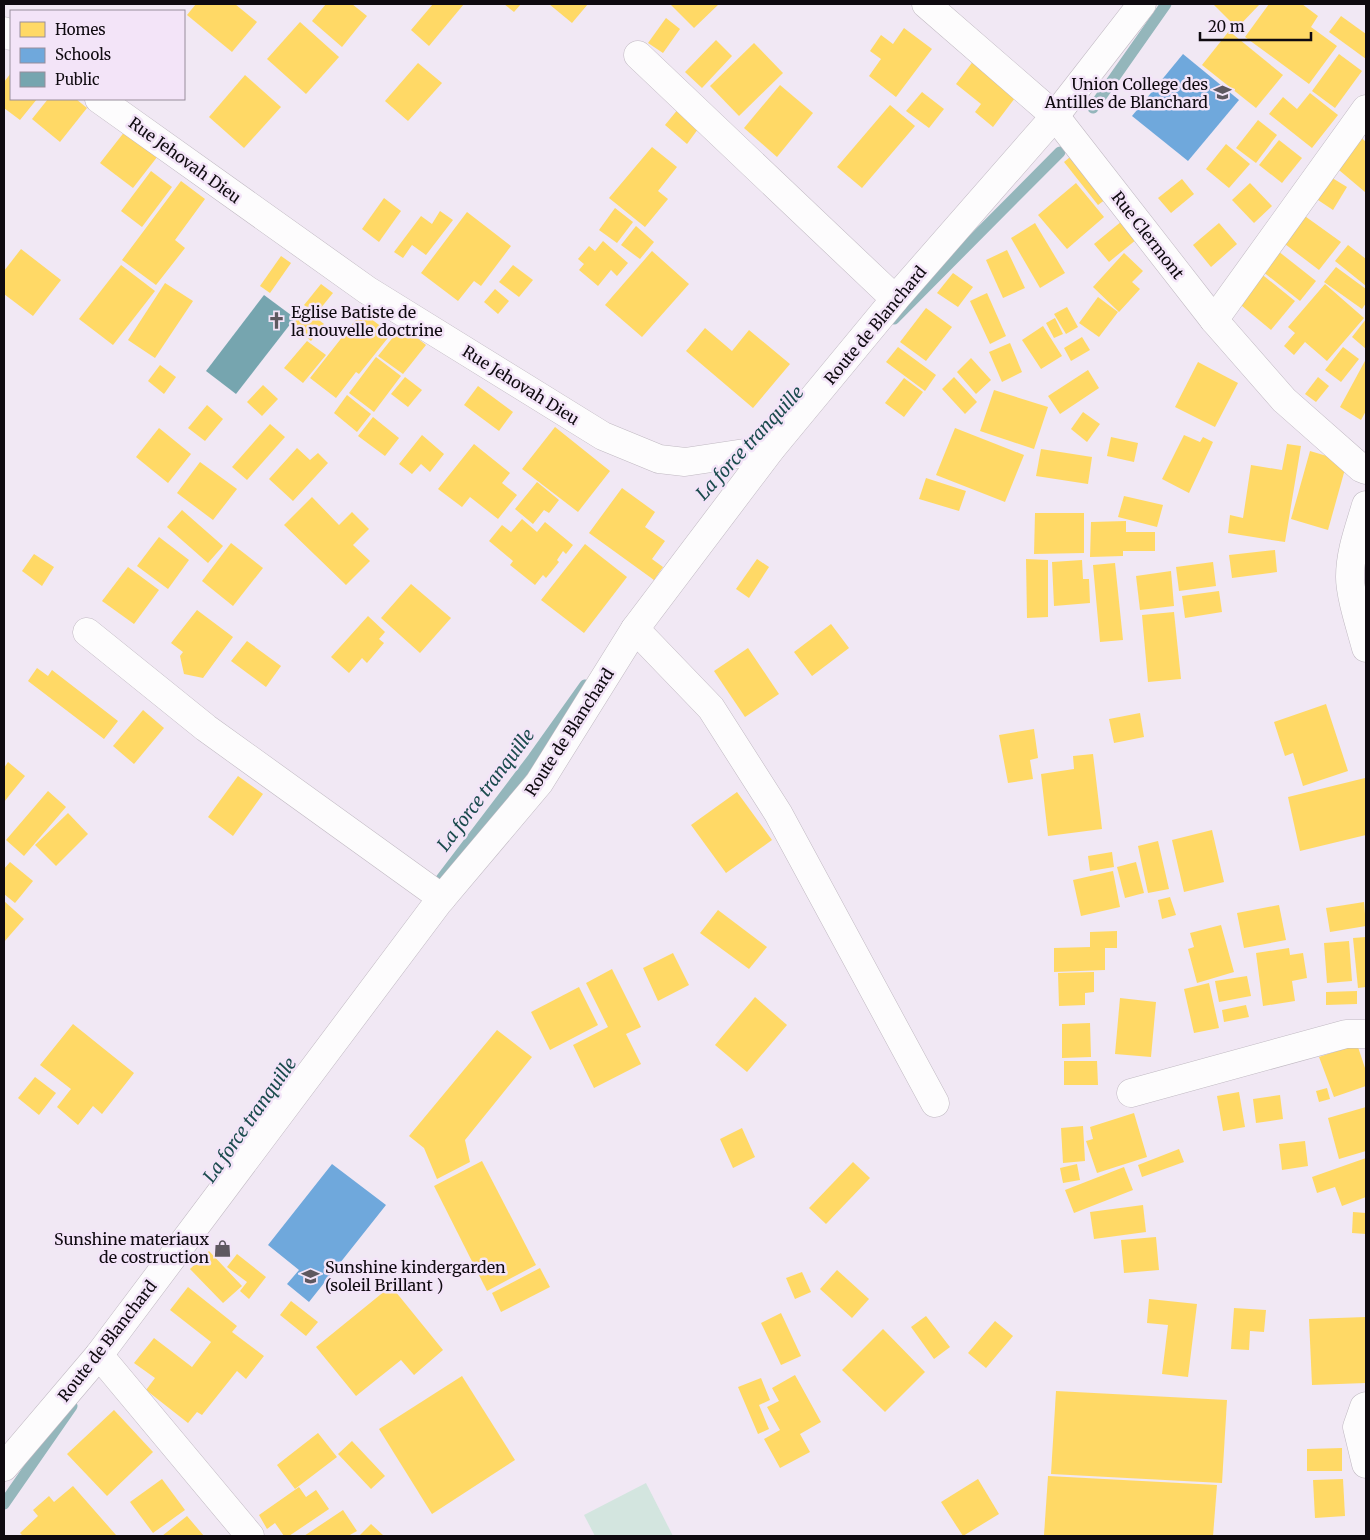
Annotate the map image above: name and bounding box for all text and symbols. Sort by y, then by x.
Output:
legend [10,10,185,100]
scale bar [1200,10,1311,42]
text: 20 m [1208,17,1245,36]
text: Homes [55,20,106,39]
text: Schools [55,45,111,64]
text: Public [55,70,100,89]
place label: Union College des Antilles de Blanchard [1044,74,1208,112]
school or university icon: Union College des Antilles de Blanchard [1212,83,1232,103]
street label: Rue Jehovah Dieu [125,113,245,207]
street label: Rue Clermont [1108,187,1189,283]
street label: Route de Blanchard [820,262,931,388]
place label: Eglise Batiste de la nouvelle doctrine [291,302,443,340]
church icon: Eglise Batiste de la nouvelle doctrine [267,311,287,331]
street label: Rue Jehovah Dieu [459,341,583,429]
water label: La force tranquille [691,381,808,505]
street label: Route de Blanchard [520,664,618,800]
water label: La force tranquille [432,724,539,856]
water label: La force tranquille [198,1053,301,1187]
place label: Sunshine materiaux de costruction [54,1229,209,1267]
shop icon: Sunshine materiaux de costruction [213,1238,233,1258]
place label: Sunshine kindergarden (soleil Brillant ) [325,1257,506,1295]
school or university icon: Sunshine kindergarden (soleil Brillant ) [301,1266,321,1286]
street label: Route de Blanchard [53,1276,161,1406]

